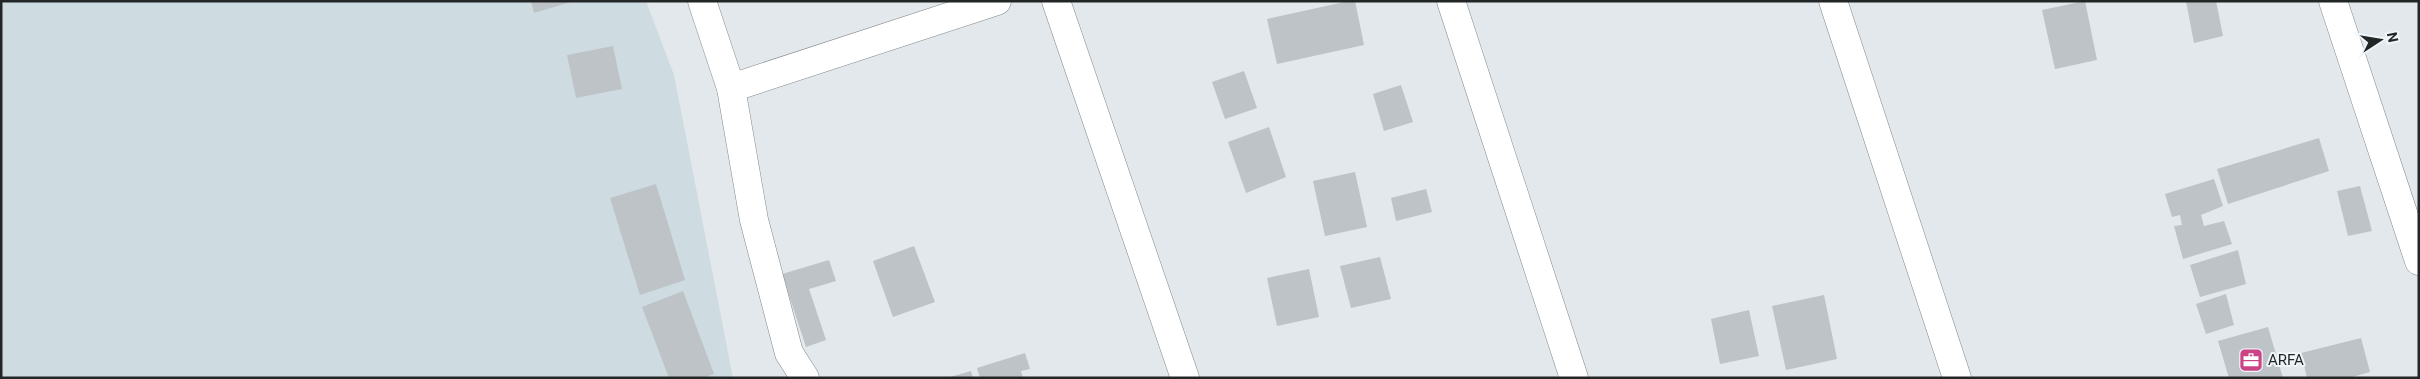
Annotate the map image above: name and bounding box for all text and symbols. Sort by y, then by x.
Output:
north arrow [2355,15,2405,65]
text: N [2384,31,2402,44]
office icon: ARFA [2238,347,2264,373]
place label: ARFA [2268,351,2304,369]

